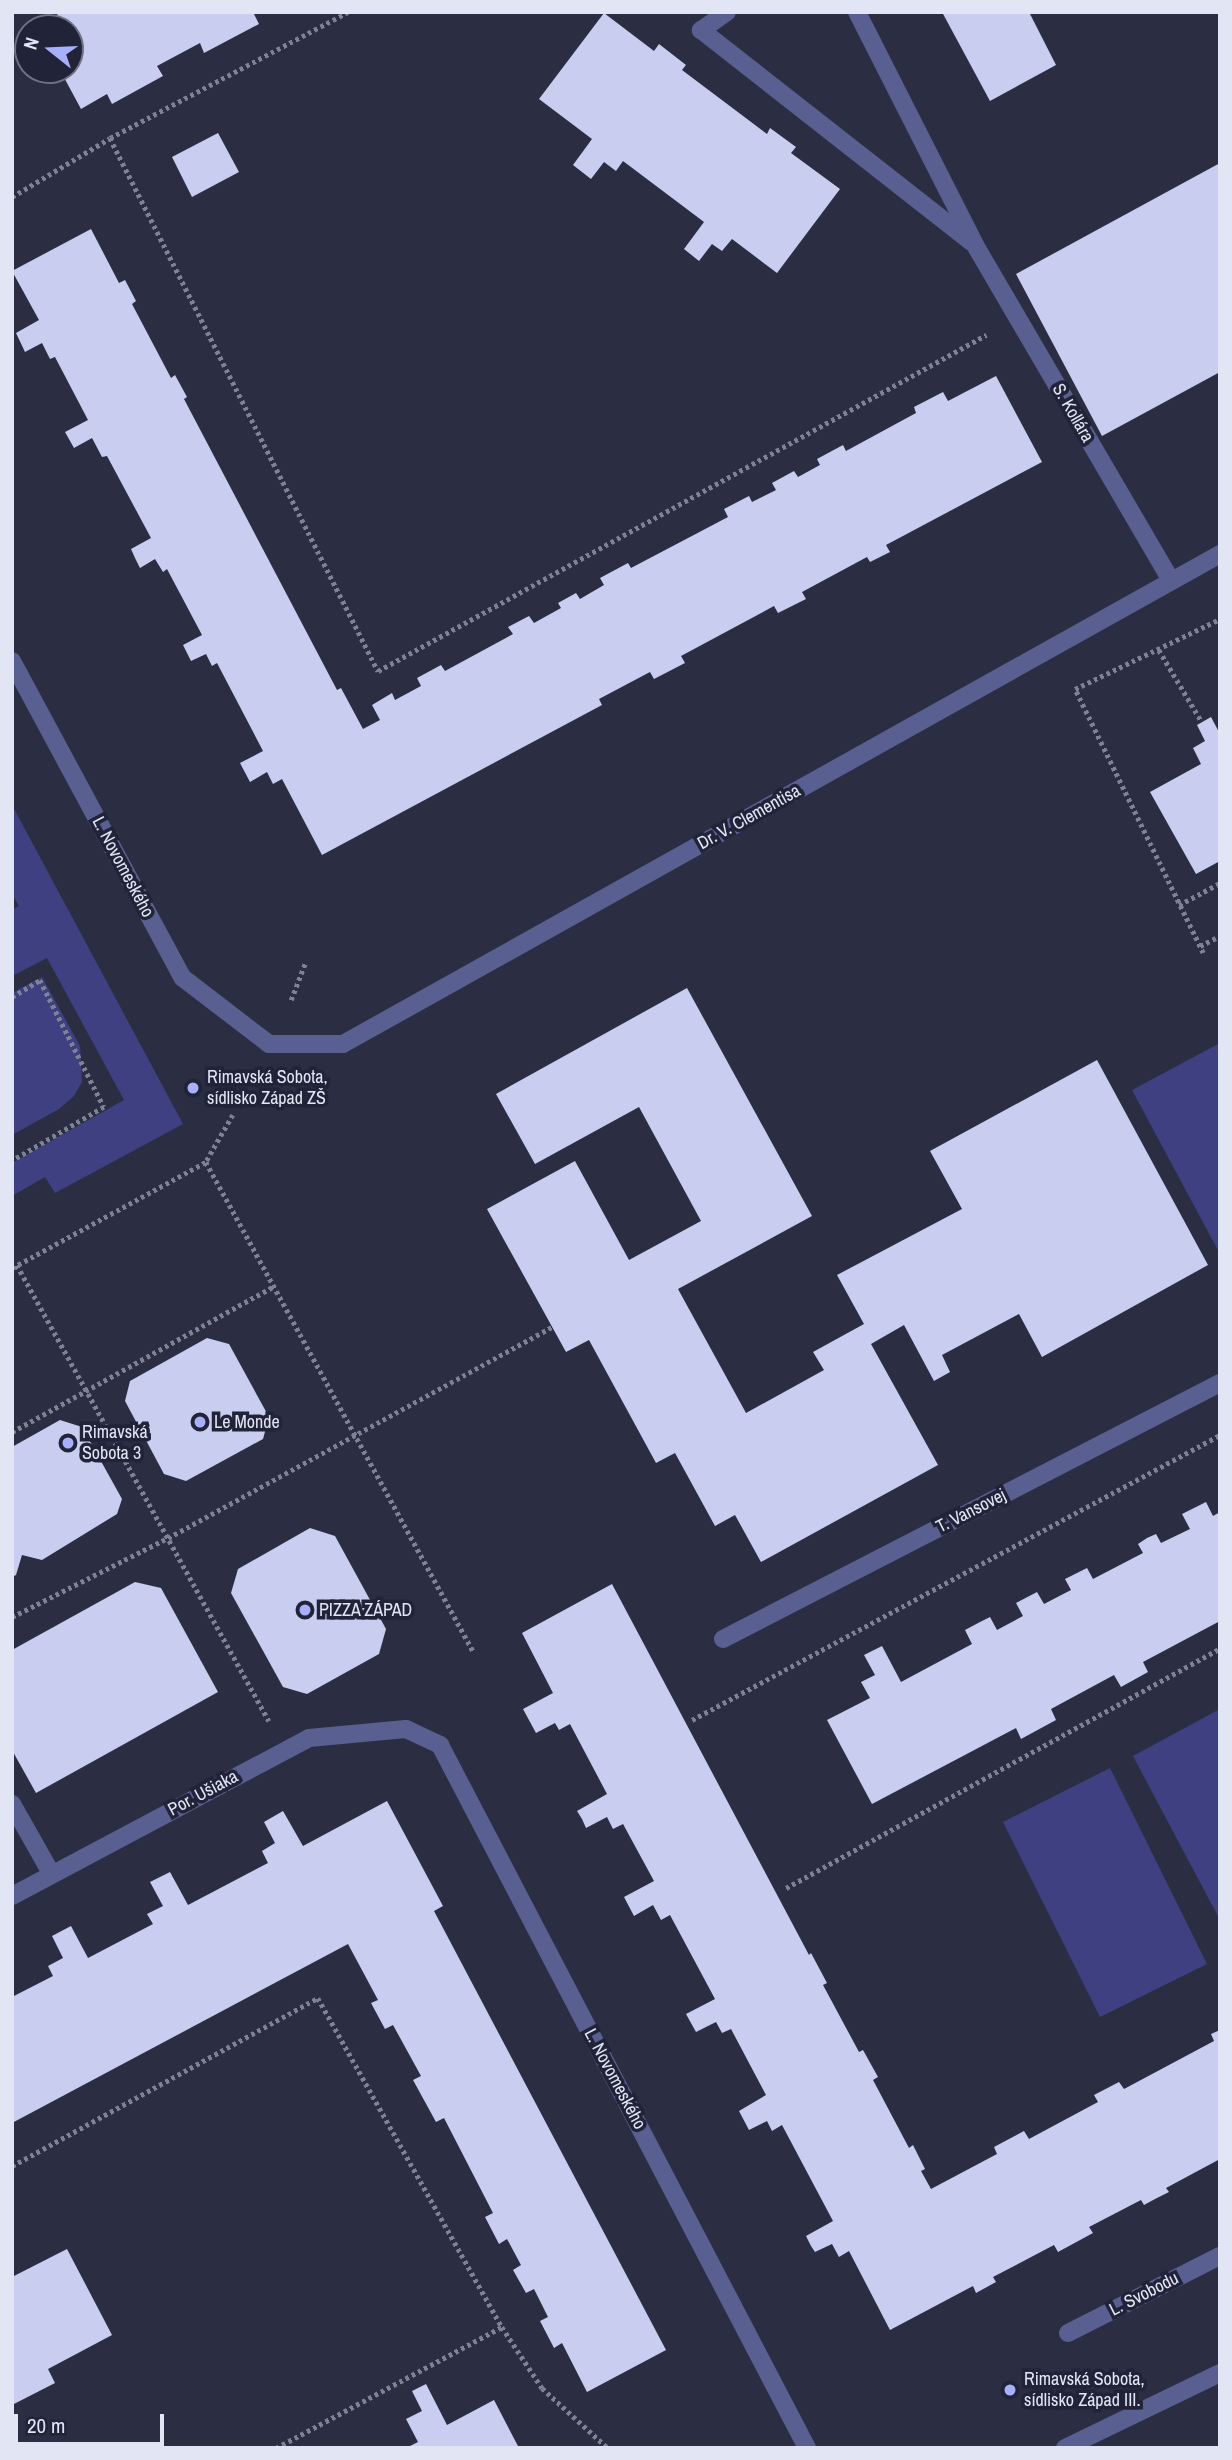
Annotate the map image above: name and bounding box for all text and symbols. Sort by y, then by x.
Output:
north arrow [14,14,84,84]
text: N [17,34,45,52]
street label: S. Kollára [1048,380,1098,446]
street label: Dr. V. Clementisa [694,780,804,854]
street label: L. Novomeského [87,813,159,921]
place label: Rimavská Sobota, sídlisko Západ ZŠ [207,1067,328,1110]
marker: Rimavská Sobota, sídlisko Západ ZŠ [185,1080,201,1096]
place label: Le Monde [214,1411,280,1433]
marker: Le Monde [192,1414,208,1430]
place label: Rimavská Sobota 3 [82,1422,148,1464]
marker: Rimavská Sobota 3 [60,1435,76,1451]
street label: T. Vansovej [933,1484,1009,1538]
place label: PIZZA ZÁPAD [319,1599,413,1621]
marker: PIZZA ZÁPAD [297,1602,313,1618]
street label: Por. Ušiaka [164,1766,242,1820]
street label: L. Novomeského [579,2025,651,2133]
street label: L. Svobodu [1106,2267,1182,2321]
place label: Rimavská Sobota, sídlisko Západ III. [1024,2369,1145,2412]
marker: Rimavská Sobota, sídlisko Západ III. [1002,2382,1018,2398]
scale bar [18,2400,168,2444]
text: 20 m [27,2411,65,2440]

